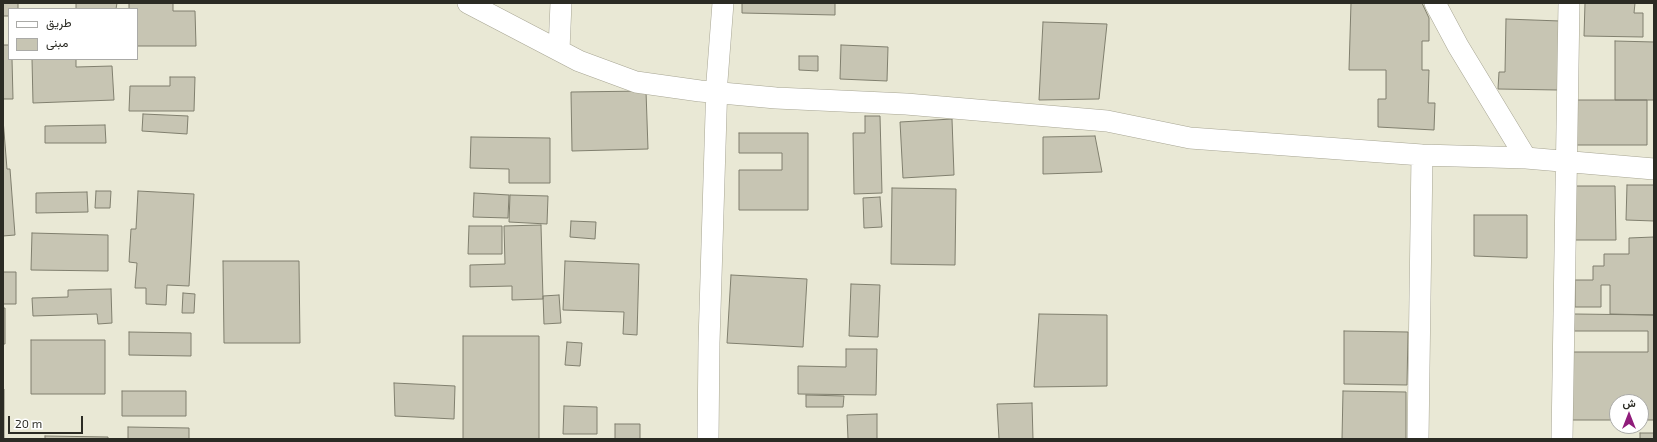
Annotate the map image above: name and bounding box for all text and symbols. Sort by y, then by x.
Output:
legend [8,8,138,60]
text: طريق [46,15,71,29]
text: مبنى [46,35,68,49]
north arrow [1609,394,1649,434]
text: ش [1622,396,1636,409]
scale bar [10,408,85,434]
text: 20 m [15,416,42,430]

